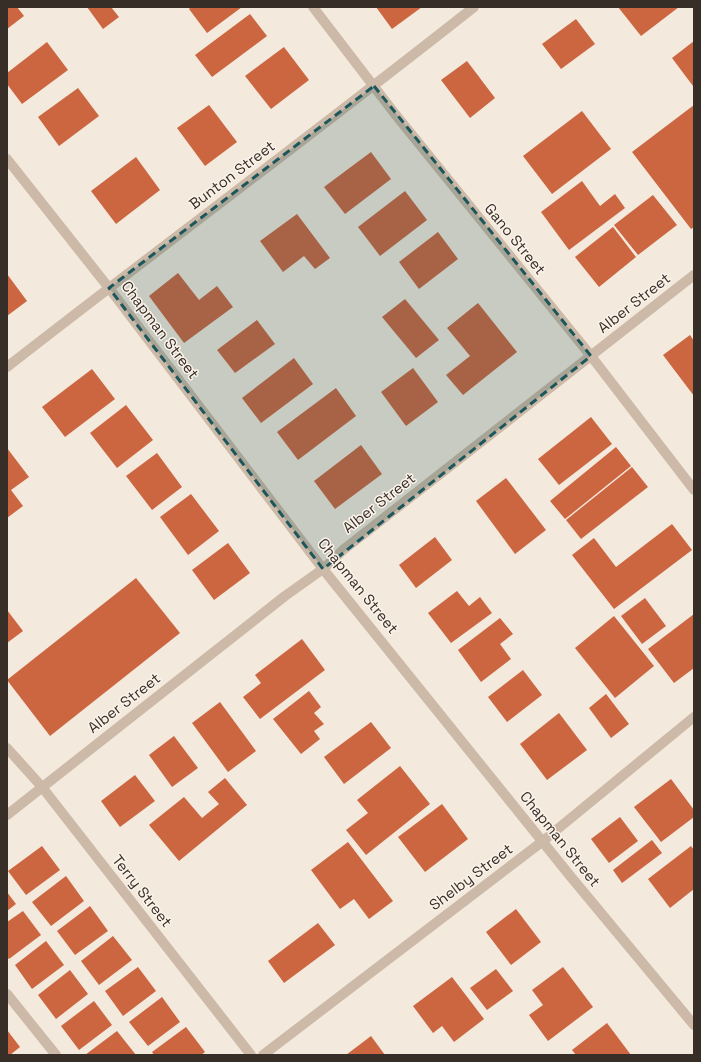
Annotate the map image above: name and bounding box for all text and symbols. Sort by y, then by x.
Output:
street label: Bunton Street [185,136,279,213]
street label: Gano Street [481,199,550,278]
street label: Alber Street [594,268,674,337]
street label: Chapman Street [117,277,203,382]
street label: Alber Street [339,468,419,537]
street label: Chapman Street [314,534,403,637]
street label: Alber Street [84,668,164,737]
street label: Chapman Street [516,787,605,890]
street label: Shelby Street [425,839,516,914]
street label: Terry Street [108,851,177,931]

